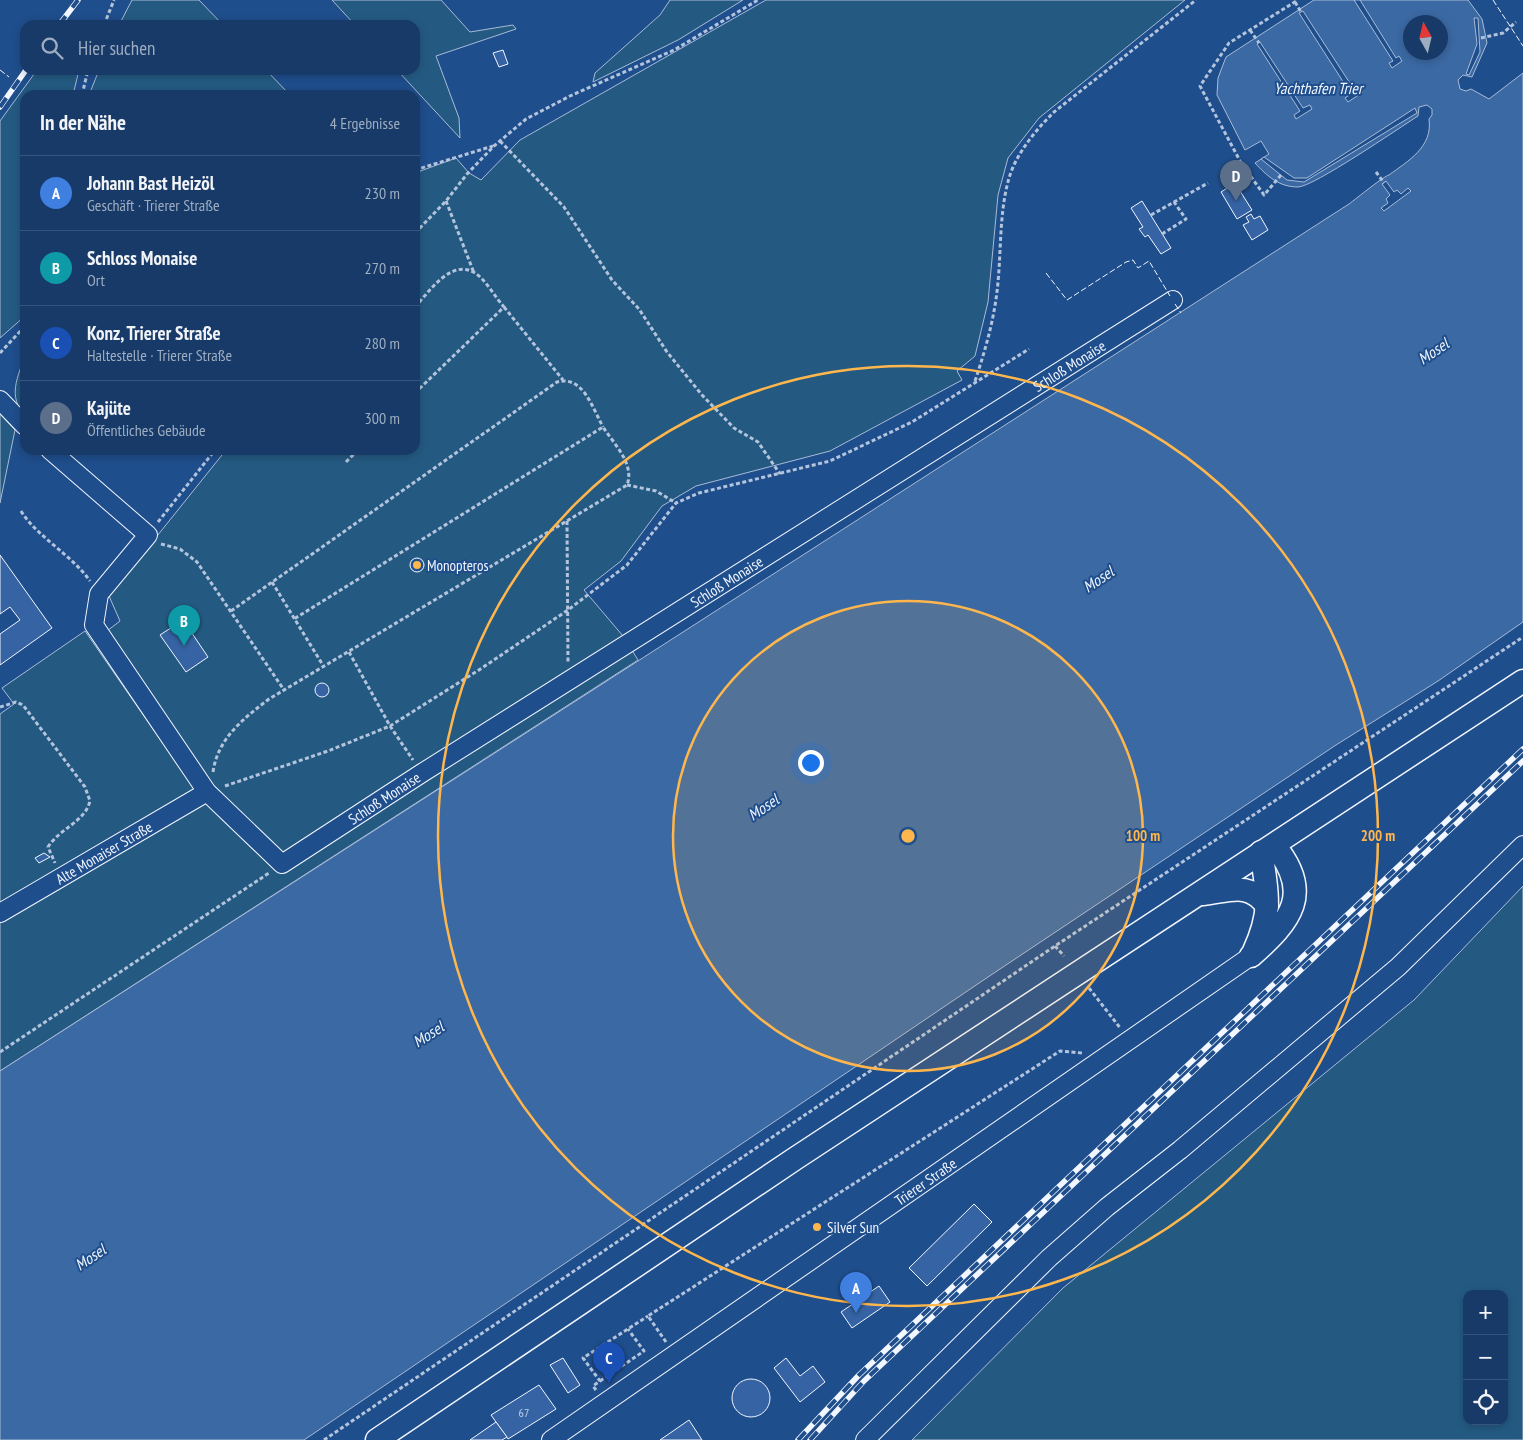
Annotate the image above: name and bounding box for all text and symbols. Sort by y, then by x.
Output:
north arrow [1403,15,1448,60]
search box [20,20,420,75]
icon: search [38,34,66,62]
text: Hier suchen [78,36,155,60]
water label: Yachthafen Trier [1274,78,1365,98]
text: In der Nähe [40,109,126,136]
text: 4 Ergebnisse [330,113,400,133]
pin: D [1220,160,1252,201]
text: Johann Bast Heizöl [87,171,214,195]
text: A [52,183,60,203]
text: 230 m [365,183,400,203]
text: Geschäft · Trierer Straße [87,195,220,215]
text: Schloss Monaise [87,246,197,270]
text: B [52,258,60,278]
text: 270 m [365,258,400,278]
text: Ort [87,270,105,290]
text: Konz, Trierer Straße [87,321,221,345]
text: C [52,333,60,353]
text: 280 m [365,333,400,353]
water label: Mosel [1414,333,1453,368]
street label: Schloß Monaise [1029,336,1109,395]
text: Haltestelle · Trierer Straße [87,345,232,365]
text: Kajüte [87,396,131,420]
text: D [52,408,60,428]
text: 300 m [365,408,400,428]
text: Öffentliches Gebäude [87,420,206,440]
street label: Schloß Monaise [686,551,766,611]
place label: Monopteros [427,556,489,575]
marker: Monopteros [411,559,423,571]
water label: Mosel [1079,561,1118,596]
pin: B [168,605,200,646]
your location [798,750,824,776]
street label: Schloß Monaise [344,767,424,828]
water label: Mosel [744,789,783,824]
street label: Alte Monaiser Straße [52,817,155,888]
text: 100 m [1126,826,1160,845]
text: 200 m [1361,826,1395,845]
centre of rings [899,827,917,845]
water label: Mosel [409,1016,448,1051]
street label: Trierer Straße [891,1153,960,1209]
place label: Silver Sun [827,1218,879,1237]
marker: Silver Sun [811,1221,823,1233]
water label: Mosel [71,1239,110,1274]
pin: A [840,1272,872,1313]
map controls [1463,1290,1508,1425]
button: + [1463,1290,1508,1335]
button: − [1463,1335,1508,1380]
pin: C [593,1342,625,1383]
button: locate [1463,1380,1508,1425]
house number: 67 [519,1405,529,1420]

